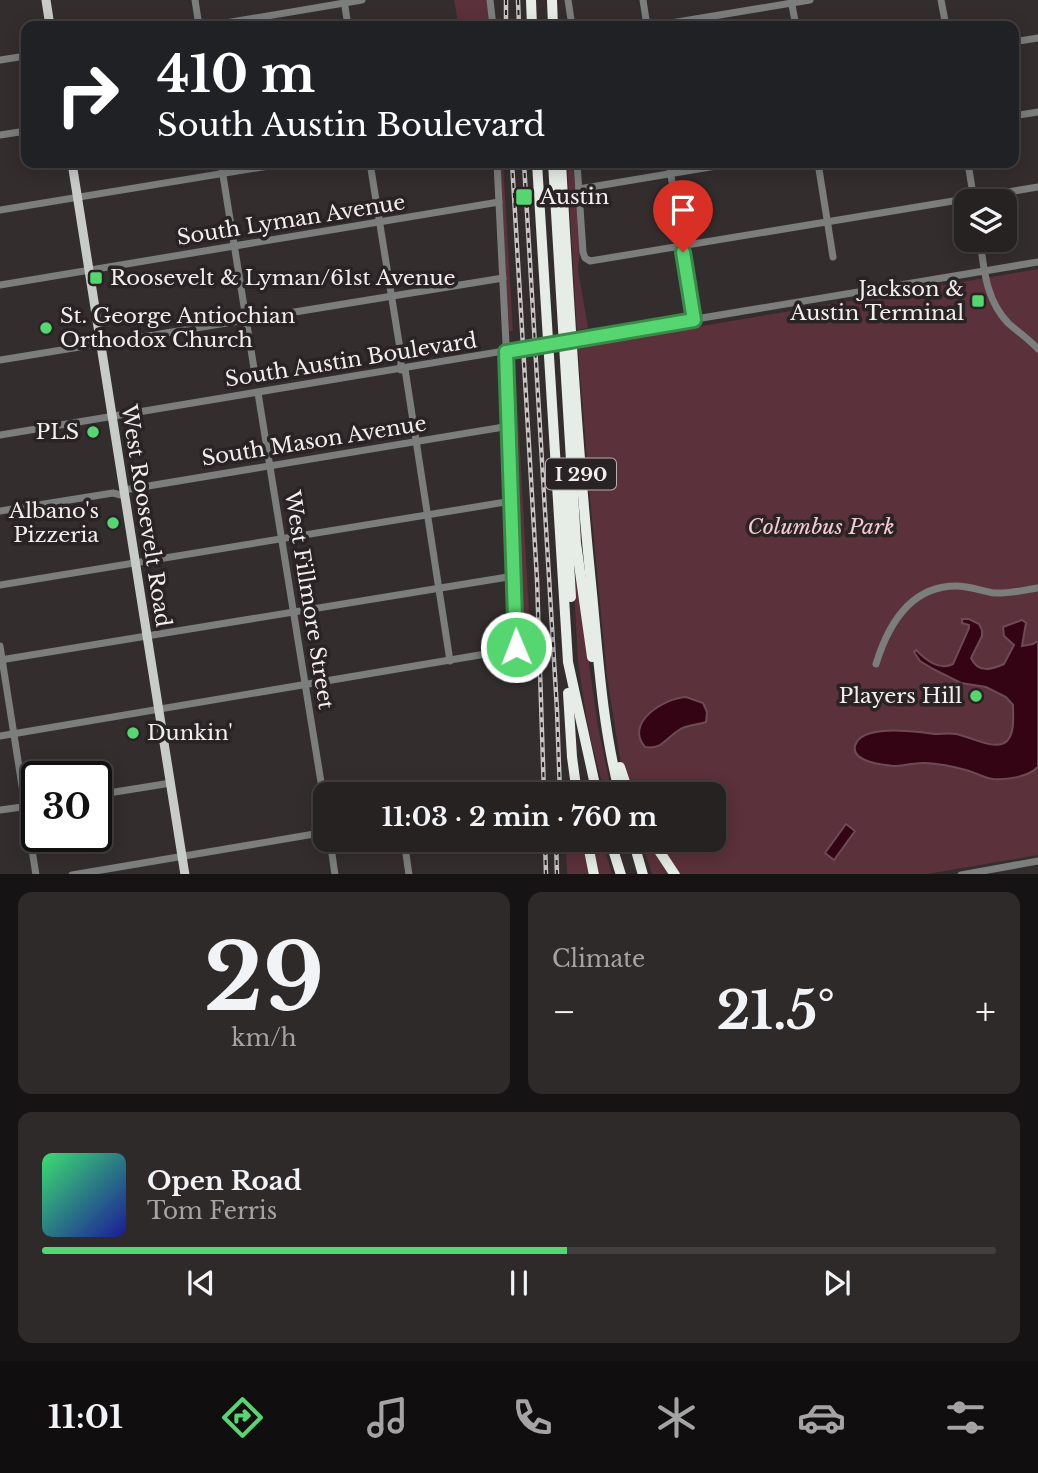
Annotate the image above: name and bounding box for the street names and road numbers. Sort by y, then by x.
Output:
street label: South Lyman Avenue [175,189,407,251]
street label: South Austin Boulevard [223,327,479,393]
street label: West Roosevelt Road [115,402,176,629]
street label: South Mason Avenue [200,410,428,472]
road number: I 290 [546,458,616,489]
street label: West Fillmore Street [279,488,339,711]

